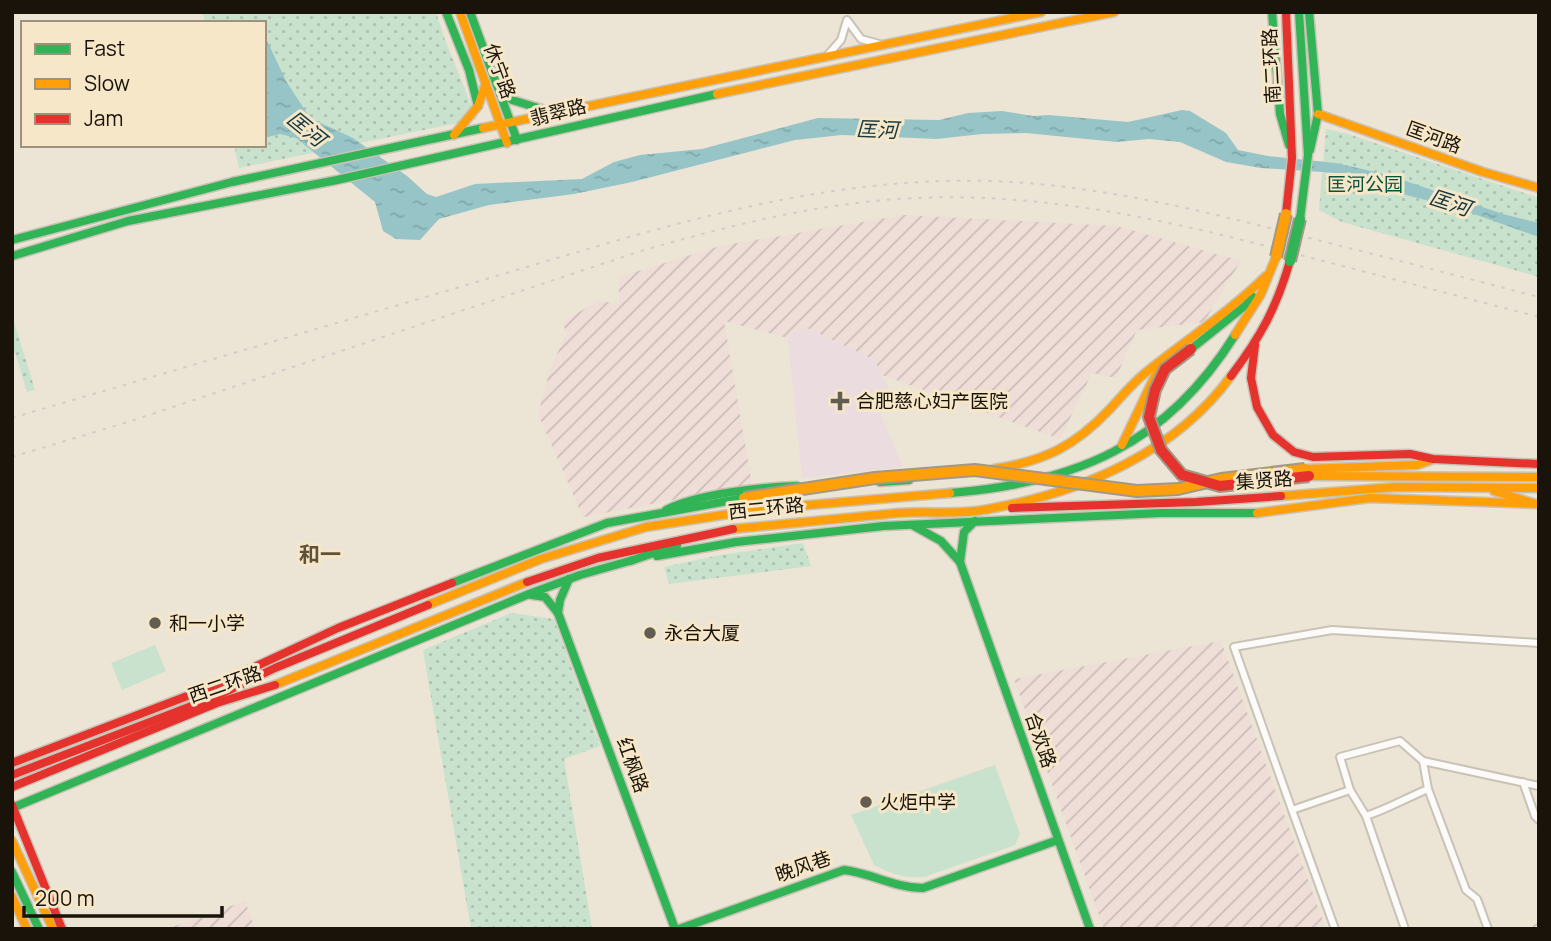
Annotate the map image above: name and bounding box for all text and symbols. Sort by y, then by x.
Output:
legend [21,21,266,147]
street label: 南二环路 [1256,27,1286,105]
text: Fast [84,34,125,62]
street label: 休宁路 [478,40,522,102]
text: Slow [84,69,130,97]
street label: 翡翠路 [527,92,589,132]
text: Jam [84,104,123,132]
water label: 匡河 [281,104,335,155]
water label: 匡河 [856,114,903,144]
street label: 匡河路 [1403,115,1465,159]
park label: 匡河公园 [1327,171,1403,197]
water label: 匡河 [1426,182,1478,223]
place label: 合肥慈心妇产医院 [856,388,1008,414]
marker: 合肥慈心妇产医院 [830,391,850,411]
street label: 集贤路 [1235,465,1293,495]
street label: 西二环路 [727,491,805,525]
district label: 和一 [299,540,341,568]
place label: 和一小学 [169,610,245,636]
marker: 和一小学 [147,615,163,631]
place label: 永合大厦 [664,620,740,646]
marker: 永合大厦 [642,625,658,641]
street label: 西二环路 [185,659,265,709]
street label: 合欢路 [1019,709,1063,771]
street label: 红枫路 [611,734,655,796]
place label: 火炬中学 [880,789,956,815]
marker: 火炬中学 [858,794,874,810]
street label: 晚风巷 [772,844,834,888]
scale bar [24,874,222,918]
text: 200 m [35,884,95,912]

